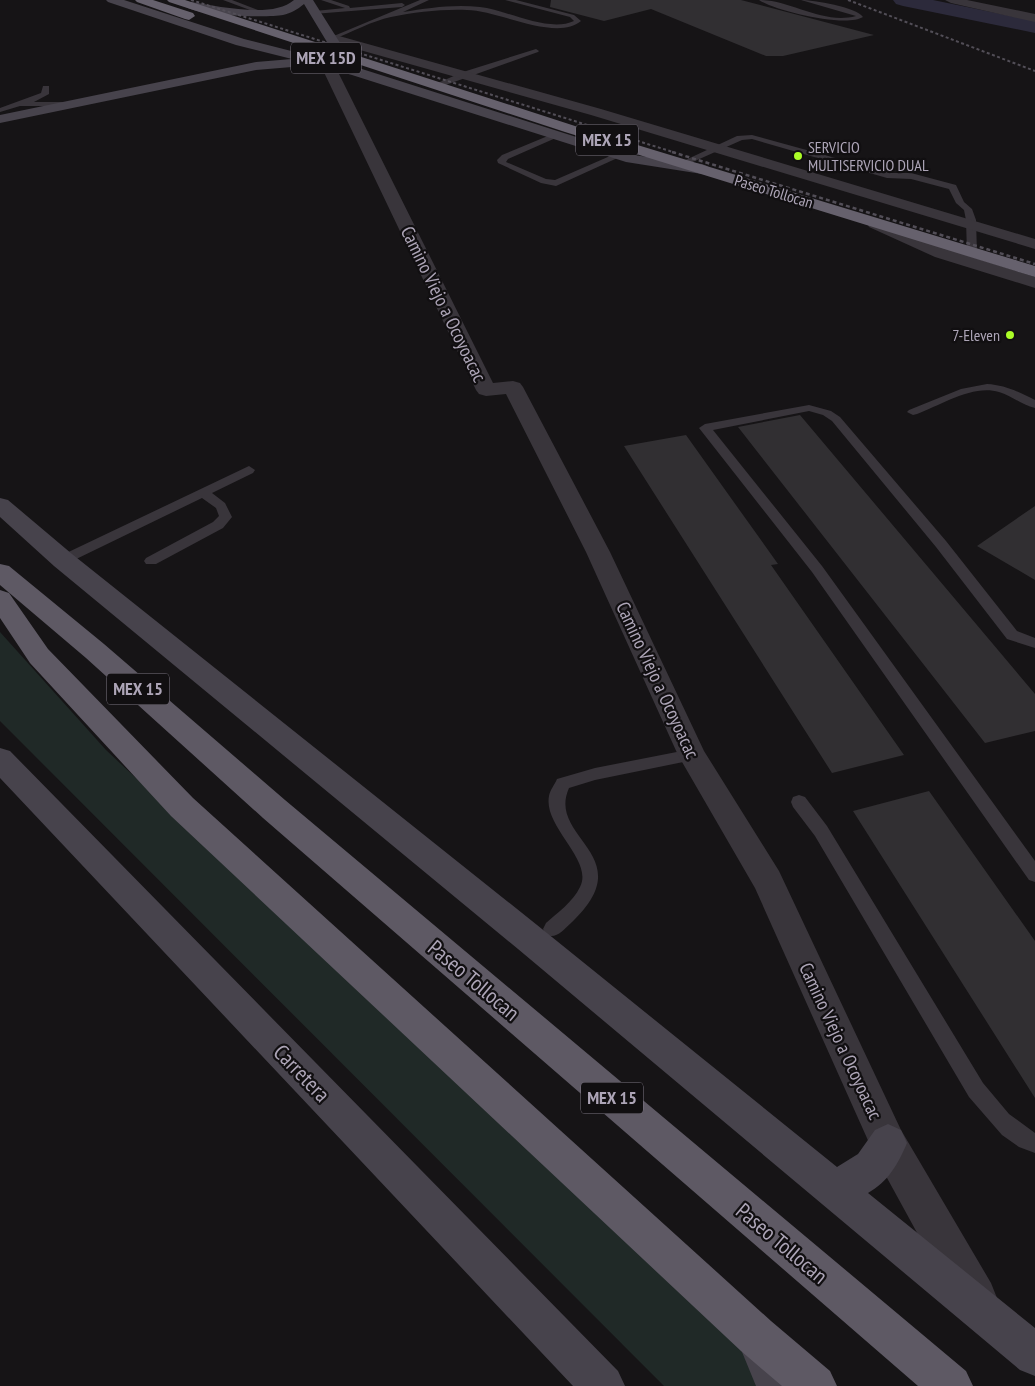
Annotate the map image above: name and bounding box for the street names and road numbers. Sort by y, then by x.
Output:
road number: MEX 15D [291,42,361,74]
road number: MEX 15 [576,124,638,156]
street label: Paseo Tollocan [732,170,816,212]
street label: Camino Viejo a Ocoyoacac [396,222,492,386]
street label: Camino Viejo a Ocoyoacac [611,598,705,762]
road number: MEX 15 [107,674,169,704]
street label: Paseo Tollocan [422,934,526,1026]
street label: Camino Viejo a Ocoyoacac [794,959,888,1123]
street label: Carretera [268,1038,336,1108]
road number: MEX 15 [581,1082,643,1114]
street label: Paseo Tollocan [730,1197,834,1289]

